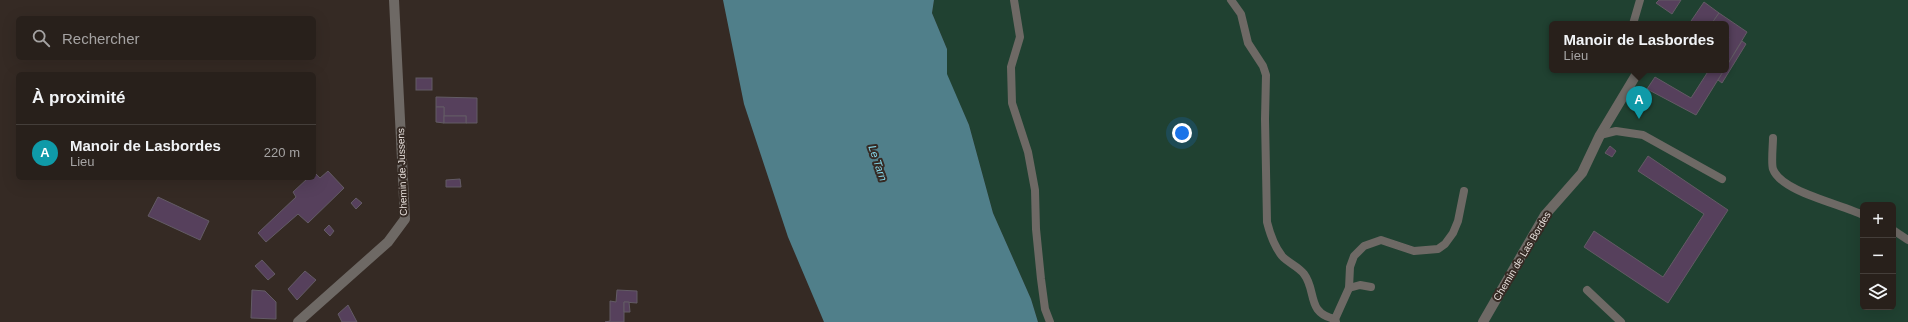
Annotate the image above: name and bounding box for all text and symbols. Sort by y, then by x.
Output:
search box [16,16,316,60]
popup [1549,21,1729,73]
icon: search [30,27,52,49]
text: Rechercher [62,30,140,47]
text: Manoir de Lasbordes [1564,31,1714,48]
text: Lieu [1564,48,1588,63]
pin: A [1626,86,1652,119]
text: À proximité [32,88,126,107]
your location [1172,123,1192,143]
street label: Chemin de Jussens [395,128,409,216]
text: Manoir de Lasbordes [70,137,221,154]
water label: Le Tarn [866,144,890,182]
text: A [40,145,50,160]
text: 220 m [264,145,300,160]
text: Lieu [70,154,95,169]
map controls [1860,202,1896,310]
button: + [1860,202,1896,238]
street label: Chemin de Las Bordes [1491,210,1553,302]
button: − [1860,238,1896,274]
button: layers [1860,274,1896,310]

